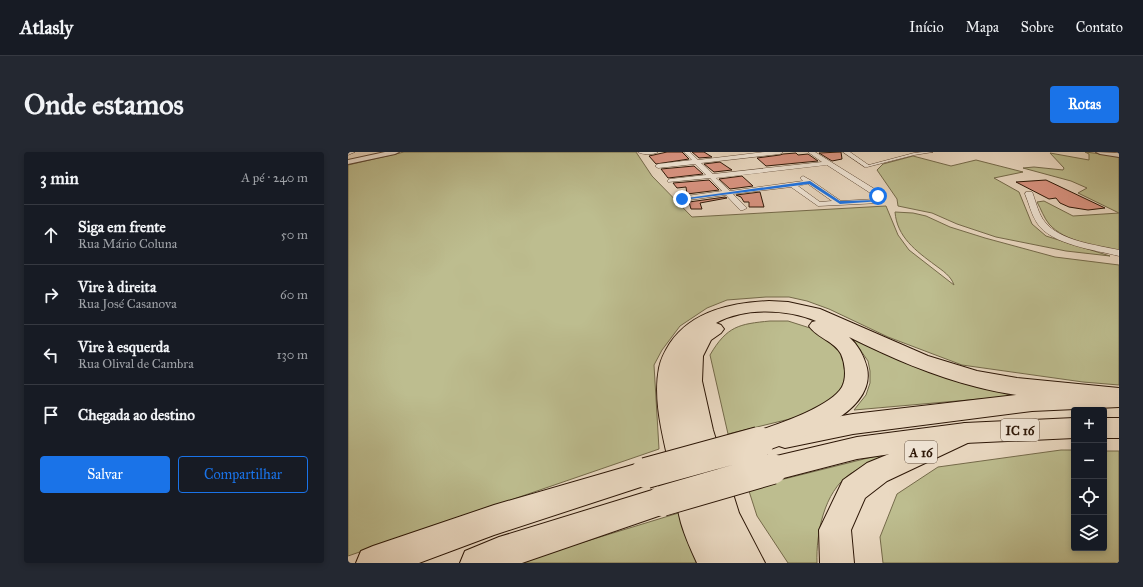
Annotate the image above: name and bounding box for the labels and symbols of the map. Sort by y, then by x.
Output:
route start [869,187,887,205]
route end [673,190,691,208]
road number: IC 16 [1001,419,1039,441]
road number: A 16 [905,441,937,463]

